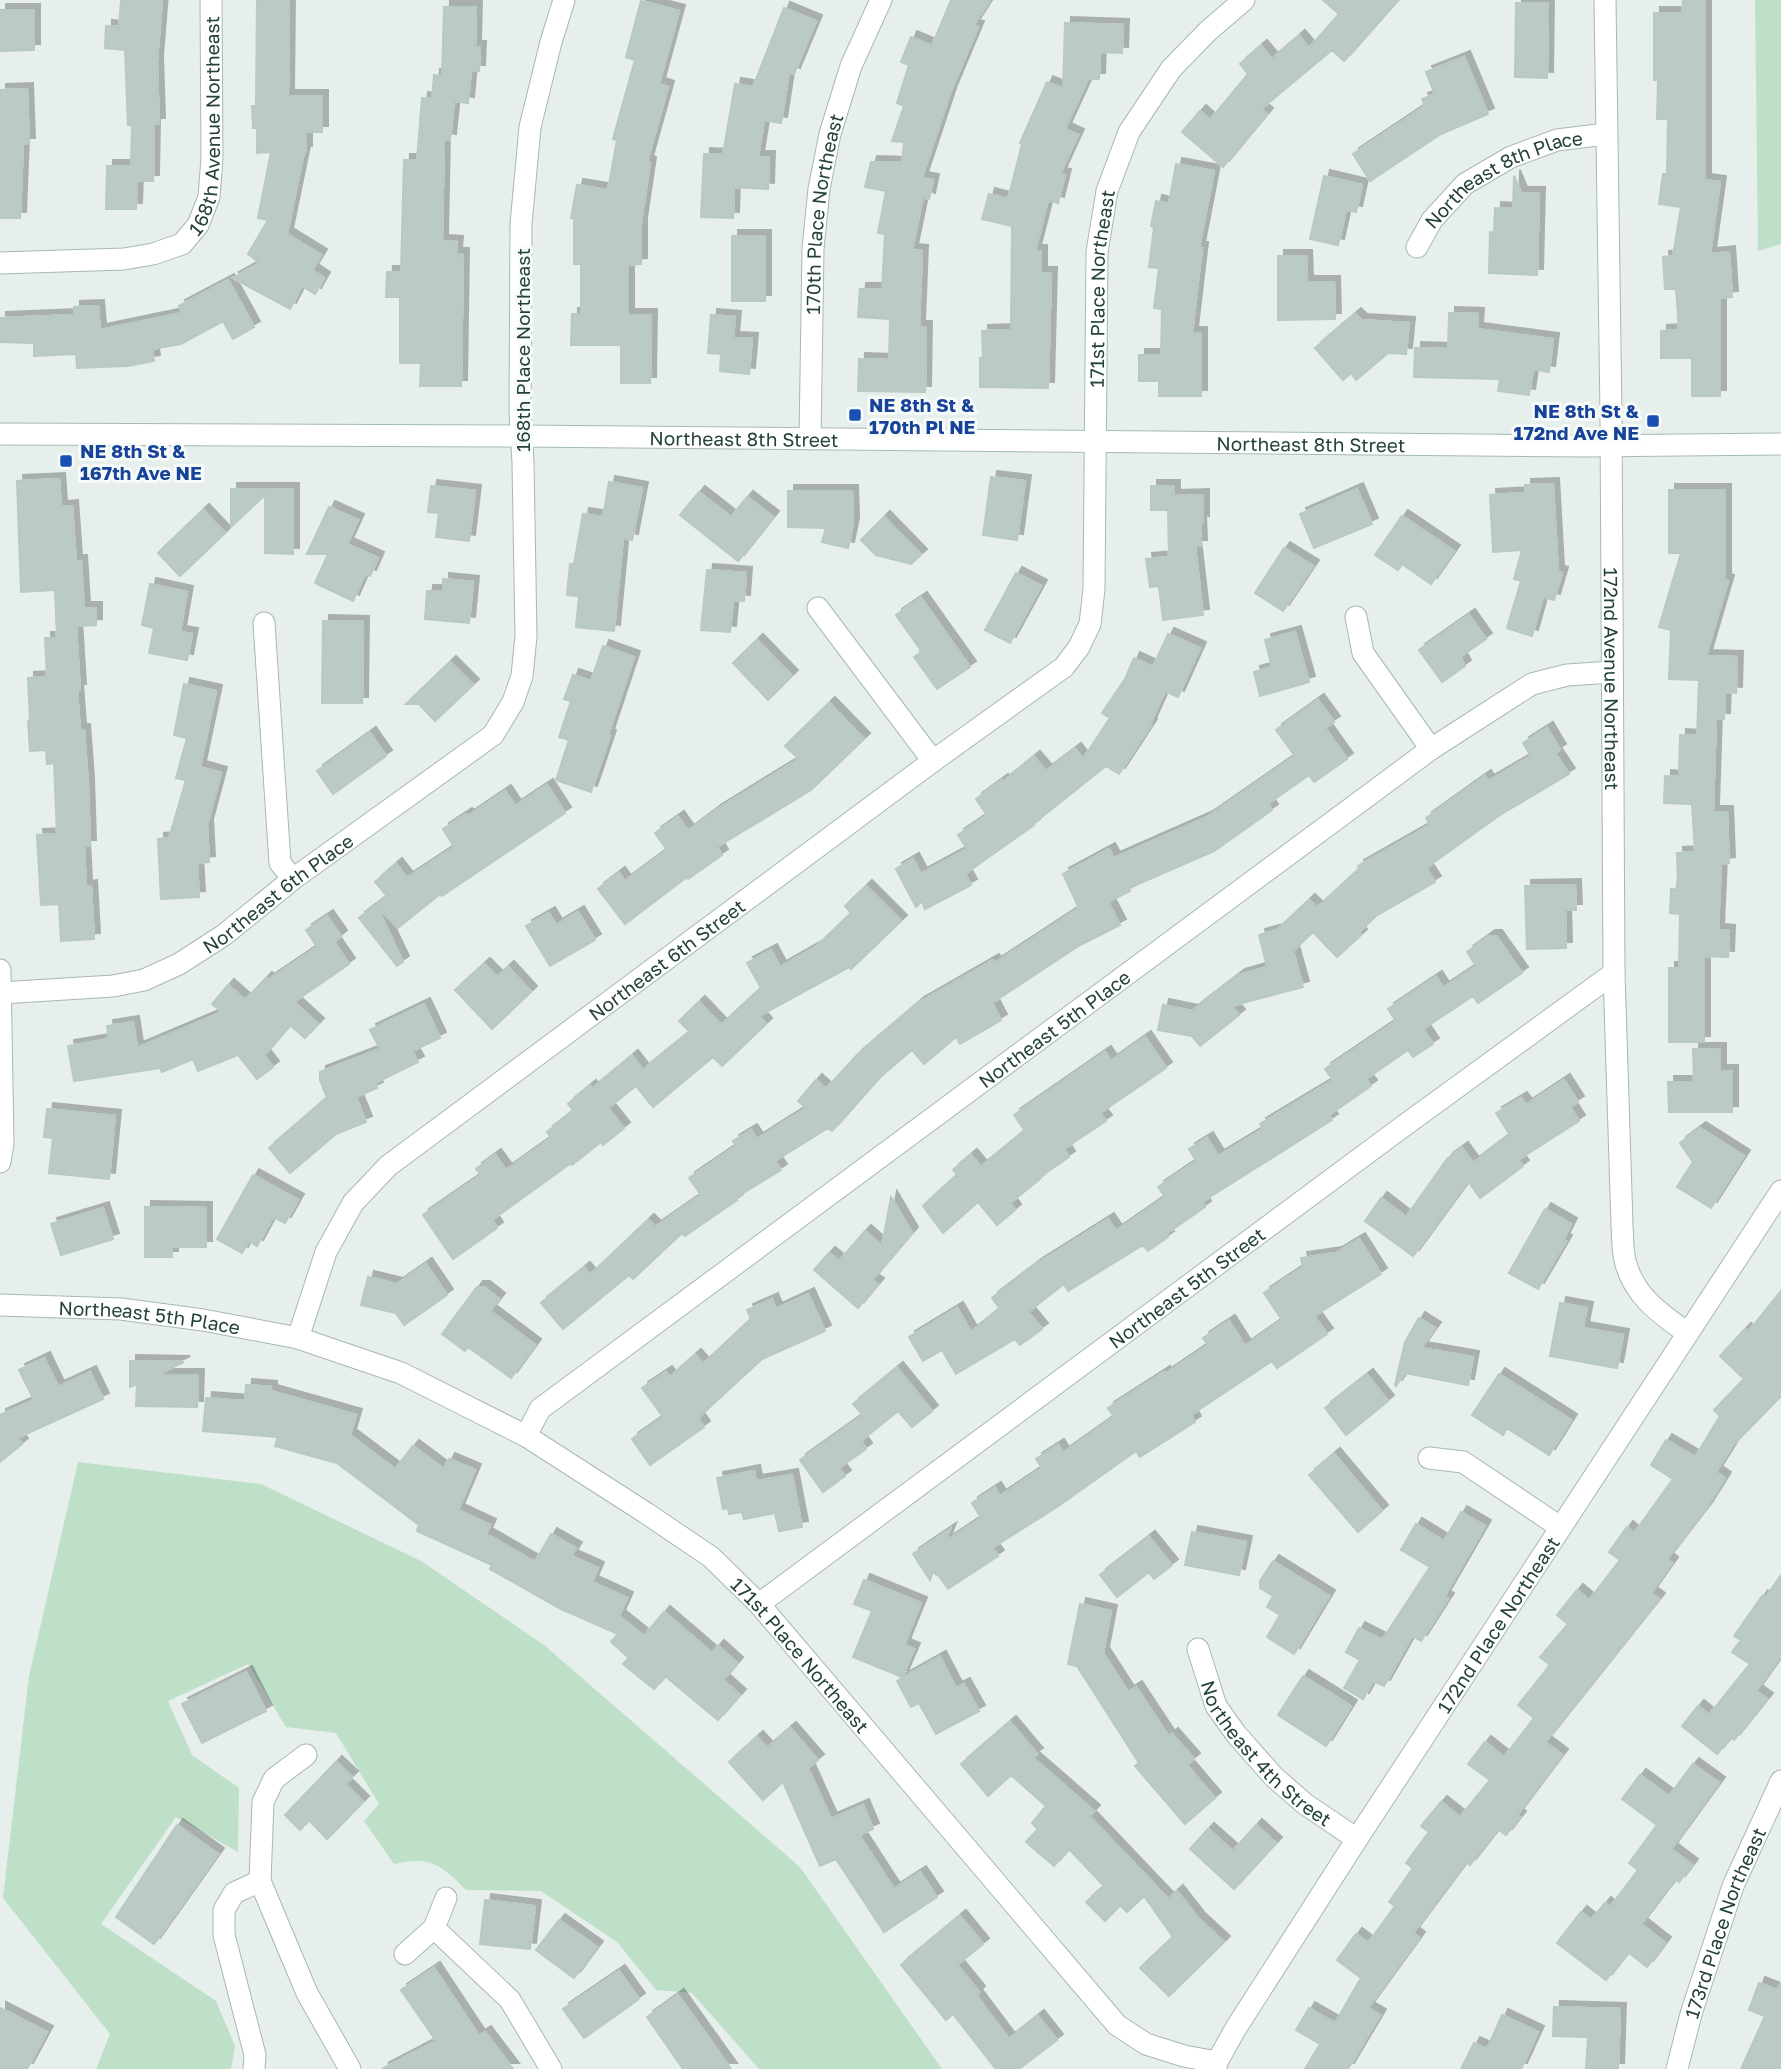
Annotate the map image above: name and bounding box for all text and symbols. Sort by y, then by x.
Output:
street label: 168th Avenue Northeast [183,16,224,240]
street label: 170th Place Northeast [800,110,847,315]
street label: Northeast 8th Place [1419,125,1584,233]
street label: 171st Place Northeast [1084,188,1119,388]
street label: 168th Place Northeast [511,248,534,452]
place label: NE 8th St & 170th Pl NE [869,393,976,438]
place label: NE 8th St & 172nd Ave NE [1514,399,1640,444]
marker: NE 8th St & 170th Pl NE [847,407,863,423]
marker: NE 8th St & 172nd Ave NE [1645,413,1661,429]
street label: Northeast 8th Street [649,426,839,450]
street label: Northeast 8th Street [1216,431,1406,456]
place label: NE 8th St & 167th Ave NE [80,439,202,484]
marker: NE 8th St & 167th Ave NE [58,453,74,469]
street label: 172nd Avenue Northeast [1600,568,1625,790]
street label: Northeast 6th Place [198,828,357,957]
street label: Northeast 6th Street [584,894,749,1025]
street label: Northeast 5th Place [974,965,1134,1092]
street label: Northeast 5th Street [1104,1222,1269,1353]
street label: Northeast 5th Place [58,1295,242,1338]
street label: 172nd Place Northeast [1431,1532,1564,1717]
street label: 171st Place Northeast [727,1572,875,1737]
street label: Northeast 4th Street [1197,1677,1336,1830]
street label: 173rd Place Northeast [1679,1823,1770,2021]

